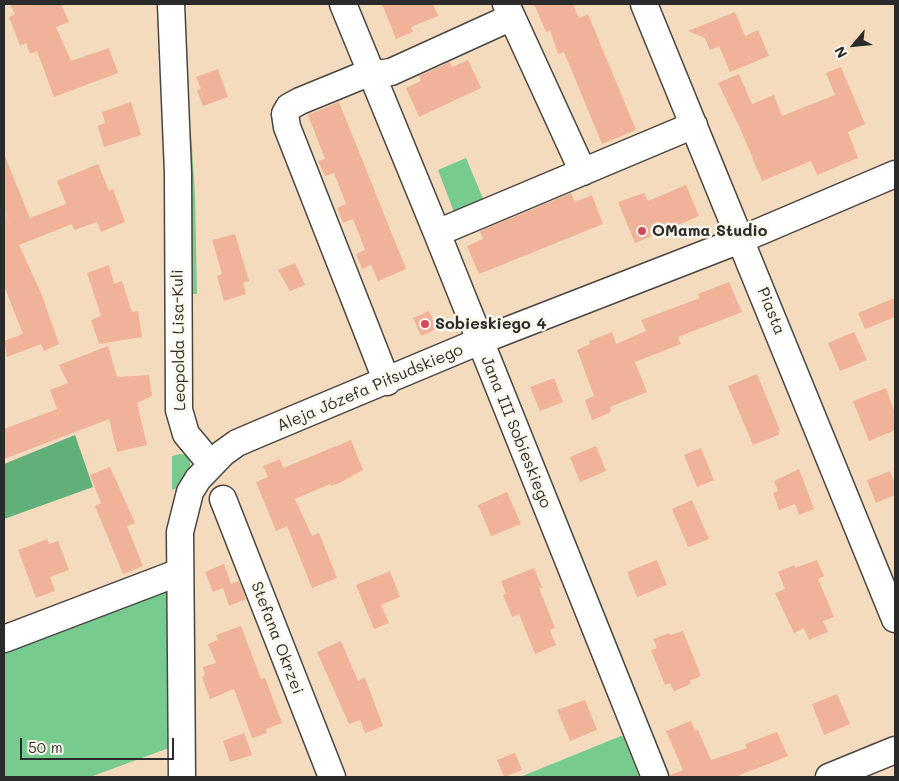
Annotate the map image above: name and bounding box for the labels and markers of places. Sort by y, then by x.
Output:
place label: OMama Studio [652,221,768,241]
marker: OMama Studio [636,225,648,237]
place label: Sobieskiego 4 [435,314,547,334]
marker: Sobieskiego 4 [419,318,431,330]

